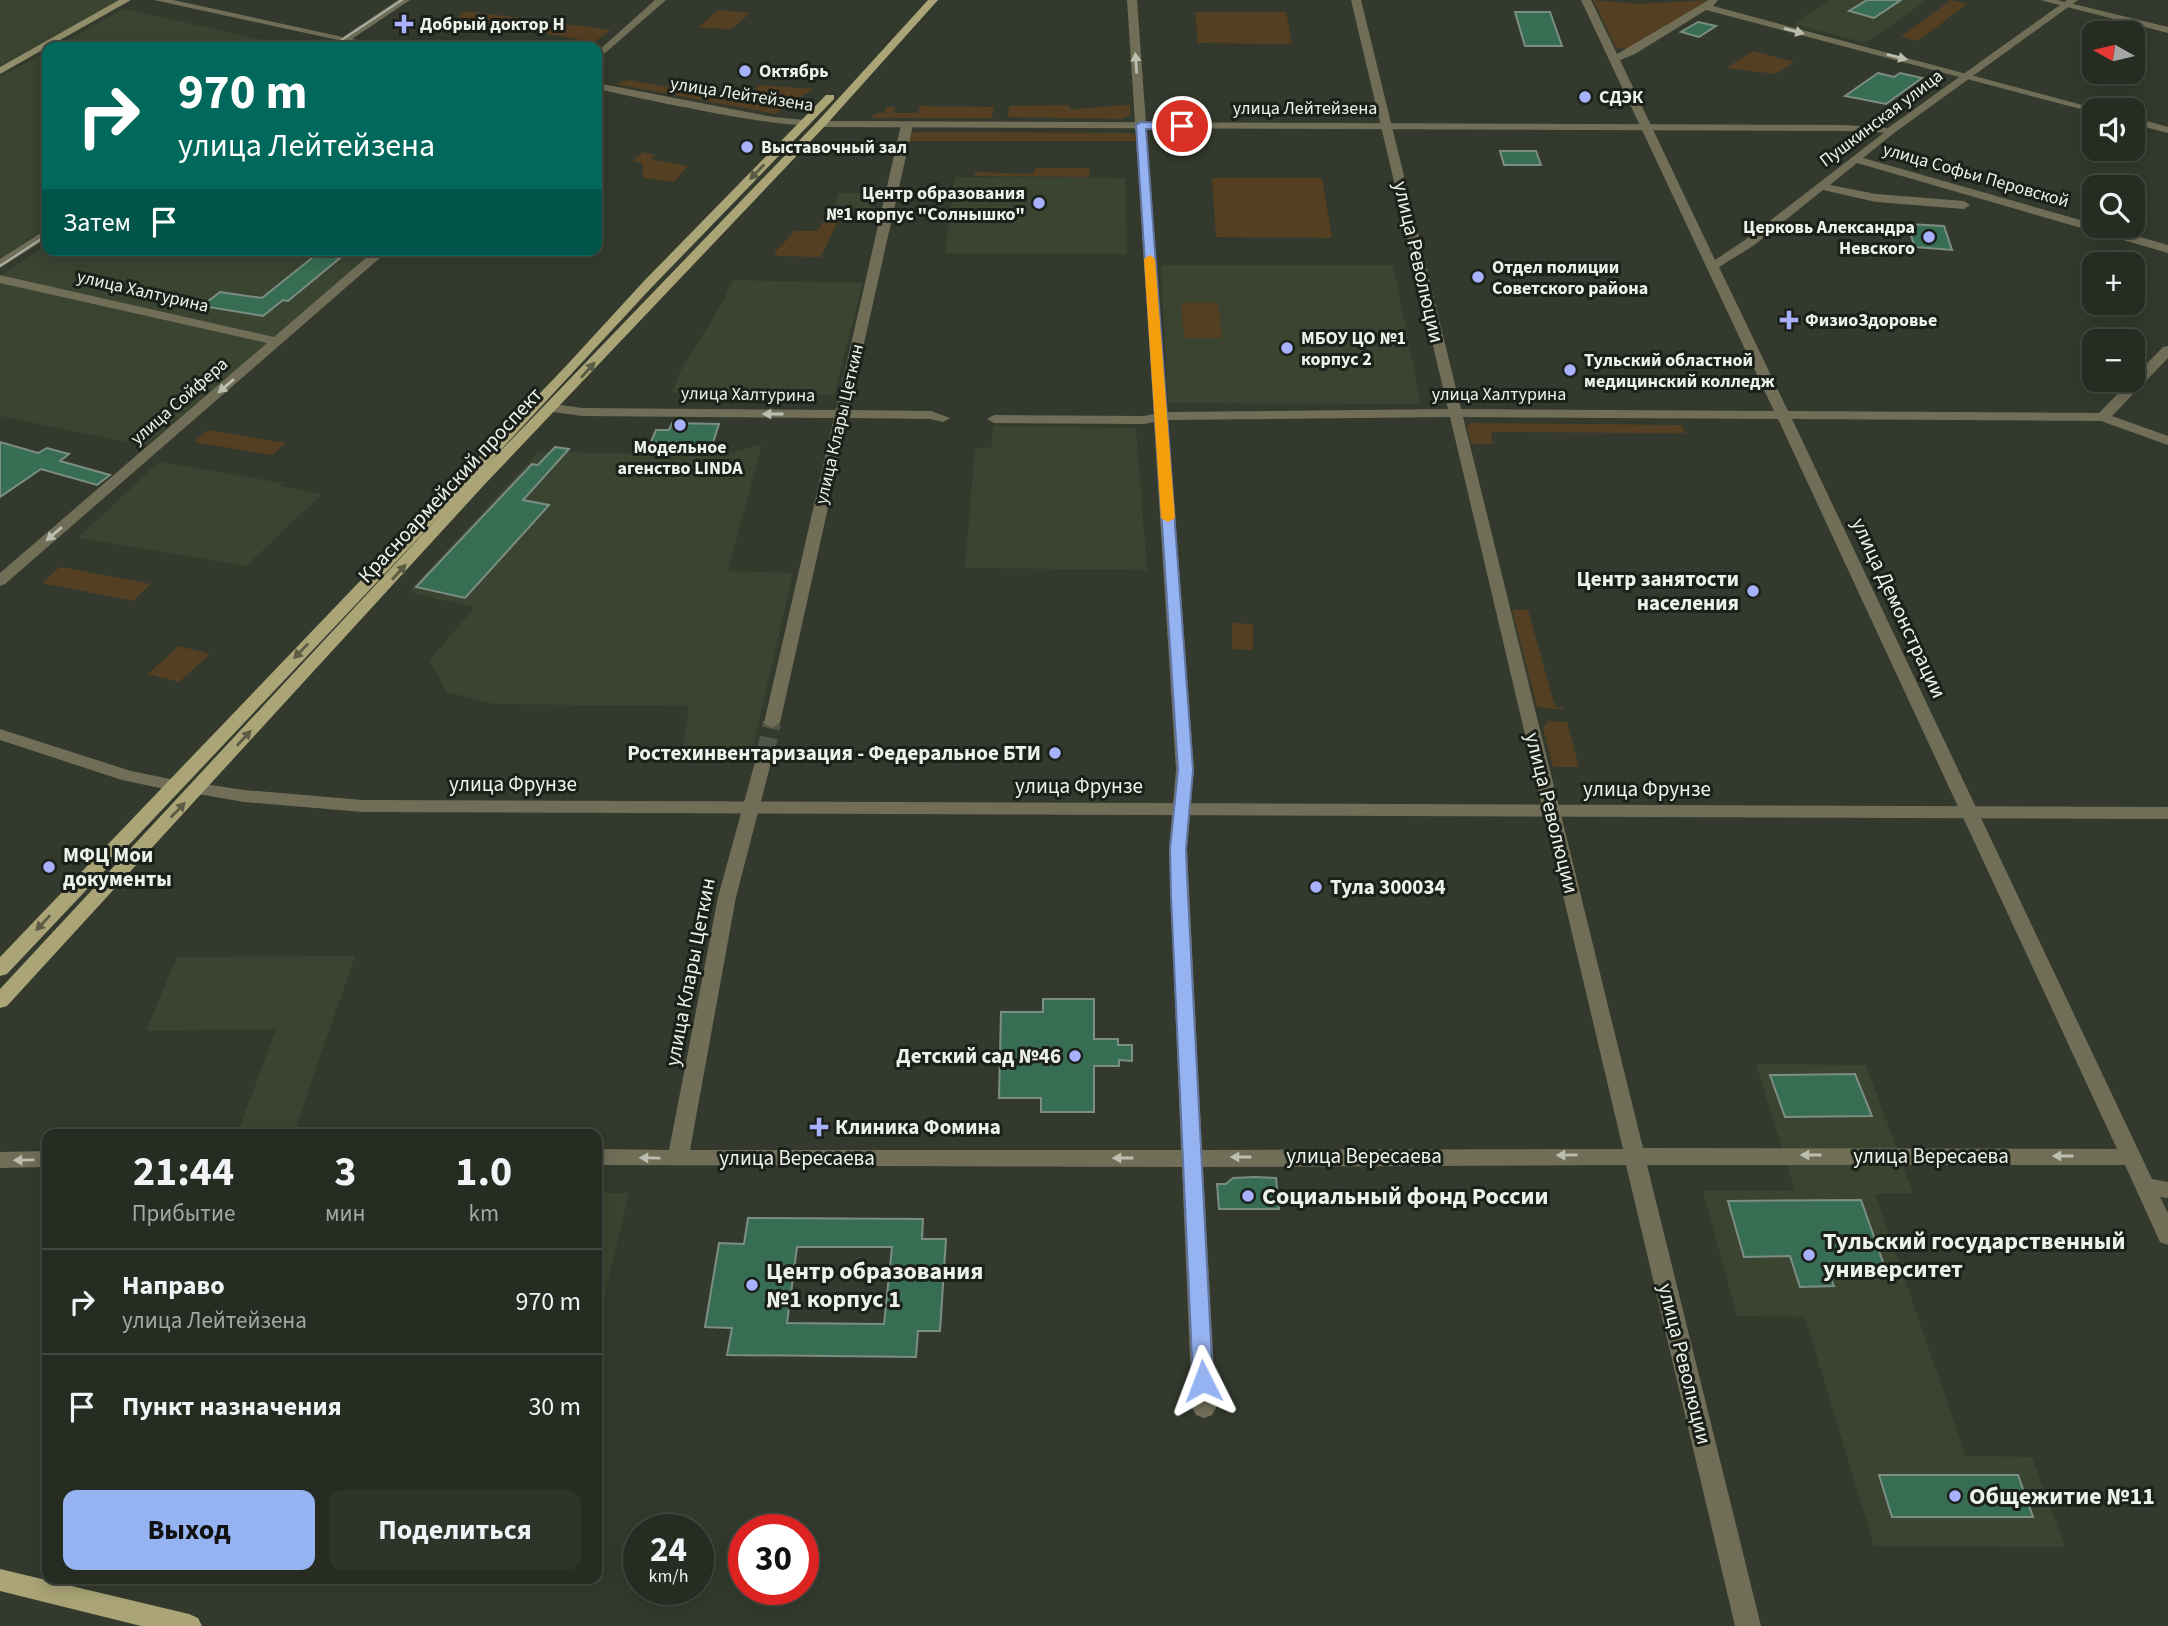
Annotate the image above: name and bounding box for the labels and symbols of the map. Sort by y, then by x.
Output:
place label: Добрый доктор Н [420,12,565,37]
marker: Добрый доктор Н [394,14,414,34]
north arrow [2082,21,2146,84]
one-way arrow [1784,26,1805,36]
one-way arrow [1131,52,1142,74]
one-way arrow [1886,52,1908,63]
place label: Октябрь [759,59,829,84]
marker: Октябрь [737,63,753,79]
street label: Пушкинская улица [1814,64,1948,173]
street label: улица Лейтейзена [669,71,815,118]
place label: СДЭК [1599,85,1644,110]
marker: СДЭК [1577,89,1593,105]
pin [1152,96,1212,156]
street label: улица Лейтейзена [1233,96,1377,121]
place label: Выставочный зал [761,135,907,160]
street label: улица Софьи Перовской [1880,137,2072,214]
marker: Выставочный зал [739,139,755,155]
one-way arrow [750,163,766,180]
street label: улица Революции [1386,178,1452,346]
place label: Центр образования №1 корпус "Солнышко" [826,181,1025,227]
marker: Центр образования №1 корпус "Солнышко" [1031,195,1047,211]
place label: Церковь Александра Невского [1743,215,1915,261]
marker: Церковь Александра Невского [1921,229,1937,245]
place label: Отдел полиции Советского района [1492,255,1648,301]
street label: улица Халтурина [75,264,211,319]
marker: Отдел полиции Советского района [1470,269,1486,285]
place label: ФизиоЗдоровье [1805,308,1937,333]
marker: ФизиоЗдоровье [1779,310,1799,330]
place label: МБОУ ЦО №1 корпус 2 [1301,326,1406,372]
marker: МБОУ ЦО №1 корпус 2 [1279,340,1295,356]
street label: улица Клары Цеткин [809,341,870,507]
place label: Тульский областной медицинский колледж [1584,348,1775,394]
street label: улица Сойфера [125,352,234,451]
one-way arrow [580,362,596,379]
marker: Тульский областной медицинский колледж [1562,362,1578,378]
one-way arrow [218,378,235,393]
street label: Красноармейский проспект [351,380,549,590]
street label: улица Халтурина [681,381,815,408]
street label: улица Халтурина [1432,382,1566,407]
one-way arrow [762,408,784,419]
marker: Модельное агенство LINDA [672,417,688,433]
place label: Модельное агенство LINDA [618,435,743,481]
street label: улица Демонстрации [1844,513,1954,703]
one-way arrow [45,526,62,541]
one-way arrow [391,563,406,580]
place label: Центр занятости населения [1576,564,1739,618]
marker: Центр занятости населения [1745,583,1761,599]
one-way arrow [293,642,309,659]
street label: улица Революции [1517,729,1587,897]
one-way arrow [236,730,252,747]
place label: Ростехинвентаризация - Федеральное БТИ [627,738,1041,768]
marker: Ростехинвентаризация - Федеральное БТИ [1047,745,1063,761]
street label: улица Фрунзе [449,769,577,799]
street label: улица Фрунзе [1015,771,1143,801]
street label: улица Фрунзе [1583,774,1711,804]
one-way arrow [169,802,186,819]
place label: МФЦ Мои документы [63,840,172,894]
marker: МФЦ Мои документы [41,859,57,875]
place label: Тула 300034 [1330,872,1446,902]
street label: улица Клары Цеткин [657,875,723,1069]
marker: Тула 300034 [1308,879,1324,895]
one-way arrow [35,914,51,932]
place label: Детский сад №46 [896,1041,1061,1071]
marker: Детский сад №46 [1067,1048,1083,1064]
place label: Клиника Фомина [835,1112,1001,1142]
marker: Клиника Фомина [809,1117,829,1137]
street label: улица Вересаева [1286,1141,1442,1171]
street label: улица Вересаева [1853,1141,2009,1171]
street label: улица Вересаева [719,1143,875,1173]
one-way arrow [1555,1149,1577,1161]
one-way arrow [1800,1149,1822,1161]
one-way arrow [2052,1150,2074,1162]
one-way arrow [639,1152,661,1163]
one-way arrow [1111,1152,1133,1164]
one-way arrow [1230,1152,1252,1163]
one-way arrow [12,1154,34,1165]
place label: Социальный фонд России [1262,1179,1549,1214]
marker: Социальный фонд России [1240,1188,1256,1204]
place label: Тульский государственный университет [1823,1224,2126,1287]
marker: Тульский государственный университет [1801,1247,1817,1263]
place label: Центр образования №1 корпус 1 [766,1254,983,1317]
marker: Центр образования №1 корпус 1 [744,1277,760,1293]
street label: улица Революции [1650,1280,1720,1448]
position arrow [1166,1344,1240,1418]
place label: Общежитие №11 [1969,1479,2155,1514]
marker: Общежитие №11 [1947,1488,1963,1504]
speed limit sign: 30 [728,1514,819,1605]

